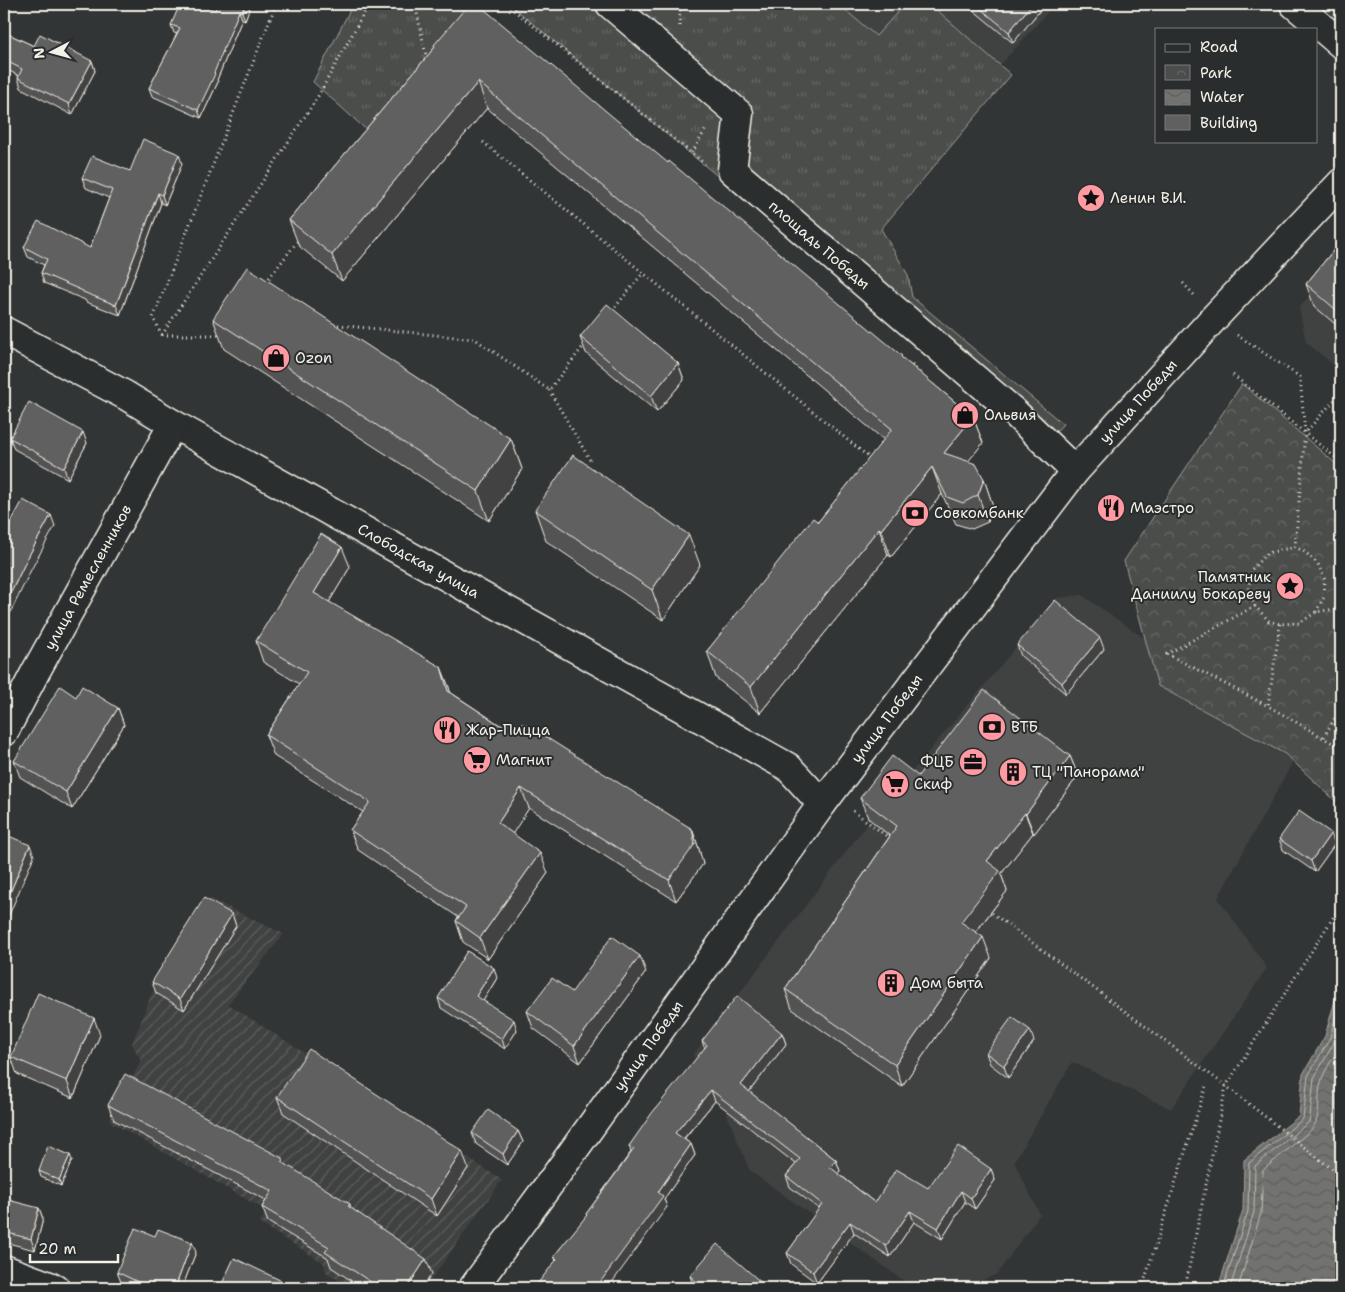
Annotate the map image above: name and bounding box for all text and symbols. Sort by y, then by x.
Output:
north arrow [28,28,78,78]
legend [1155,28,1318,142]
text: Road [1200,37,1238,57]
text: N [30,47,49,60]
text: Park [1200,63,1232,83]
text: Water [1200,87,1244,107]
text: Building [1200,113,1257,133]
place icon: Ленин В.И. [1076,183,1106,213]
place label: Ленин В.И. [1110,188,1187,208]
street label: площадь Победы [764,196,874,294]
shop icon: Ozon [261,343,291,373]
place label: Ozon [295,348,332,368]
street label: улица Победы [1095,355,1182,448]
shop icon: Ольвия [950,400,980,430]
place label: Ольвия [984,405,1037,425]
restaurant icon: Маэстро [1096,493,1126,523]
bank icon: Совкомбанк [900,498,930,528]
place label: Маэстро [1130,498,1194,518]
street label: улица Ремесленников [40,501,136,654]
place label: Совкомбанк [934,503,1024,523]
street label: Слободская улица [354,519,483,603]
place label: Памятник Даниилу Бокареву [1131,567,1271,604]
place icon: Памятник Даниилу Бокареву [1275,571,1305,601]
street label: улица Победы [847,670,927,767]
bank icon: ВТБ [977,712,1007,742]
restaurant icon: Жар-Пицца [432,715,462,745]
place label: ВТБ [1011,717,1038,737]
place label: Жар-Пицца [466,720,551,740]
supermarket icon: Магнит [462,745,492,775]
office icon: ФЦБ [958,747,988,777]
place label: Магнит [496,750,552,770]
place label: ФЦБ [920,752,954,772]
building icon: ТЦ "Панорама" [998,757,1028,787]
place label: ТЦ "Панорама" [1032,762,1145,782]
supermarket icon: Скиф [880,769,910,799]
place label: Скиф [914,774,952,794]
building icon: Дом быта [876,968,906,998]
place label: Дом быта [910,973,984,993]
street label: улица Победы [609,997,688,1095]
scale bar [30,1232,118,1264]
text: 20 m [38,1239,77,1259]

